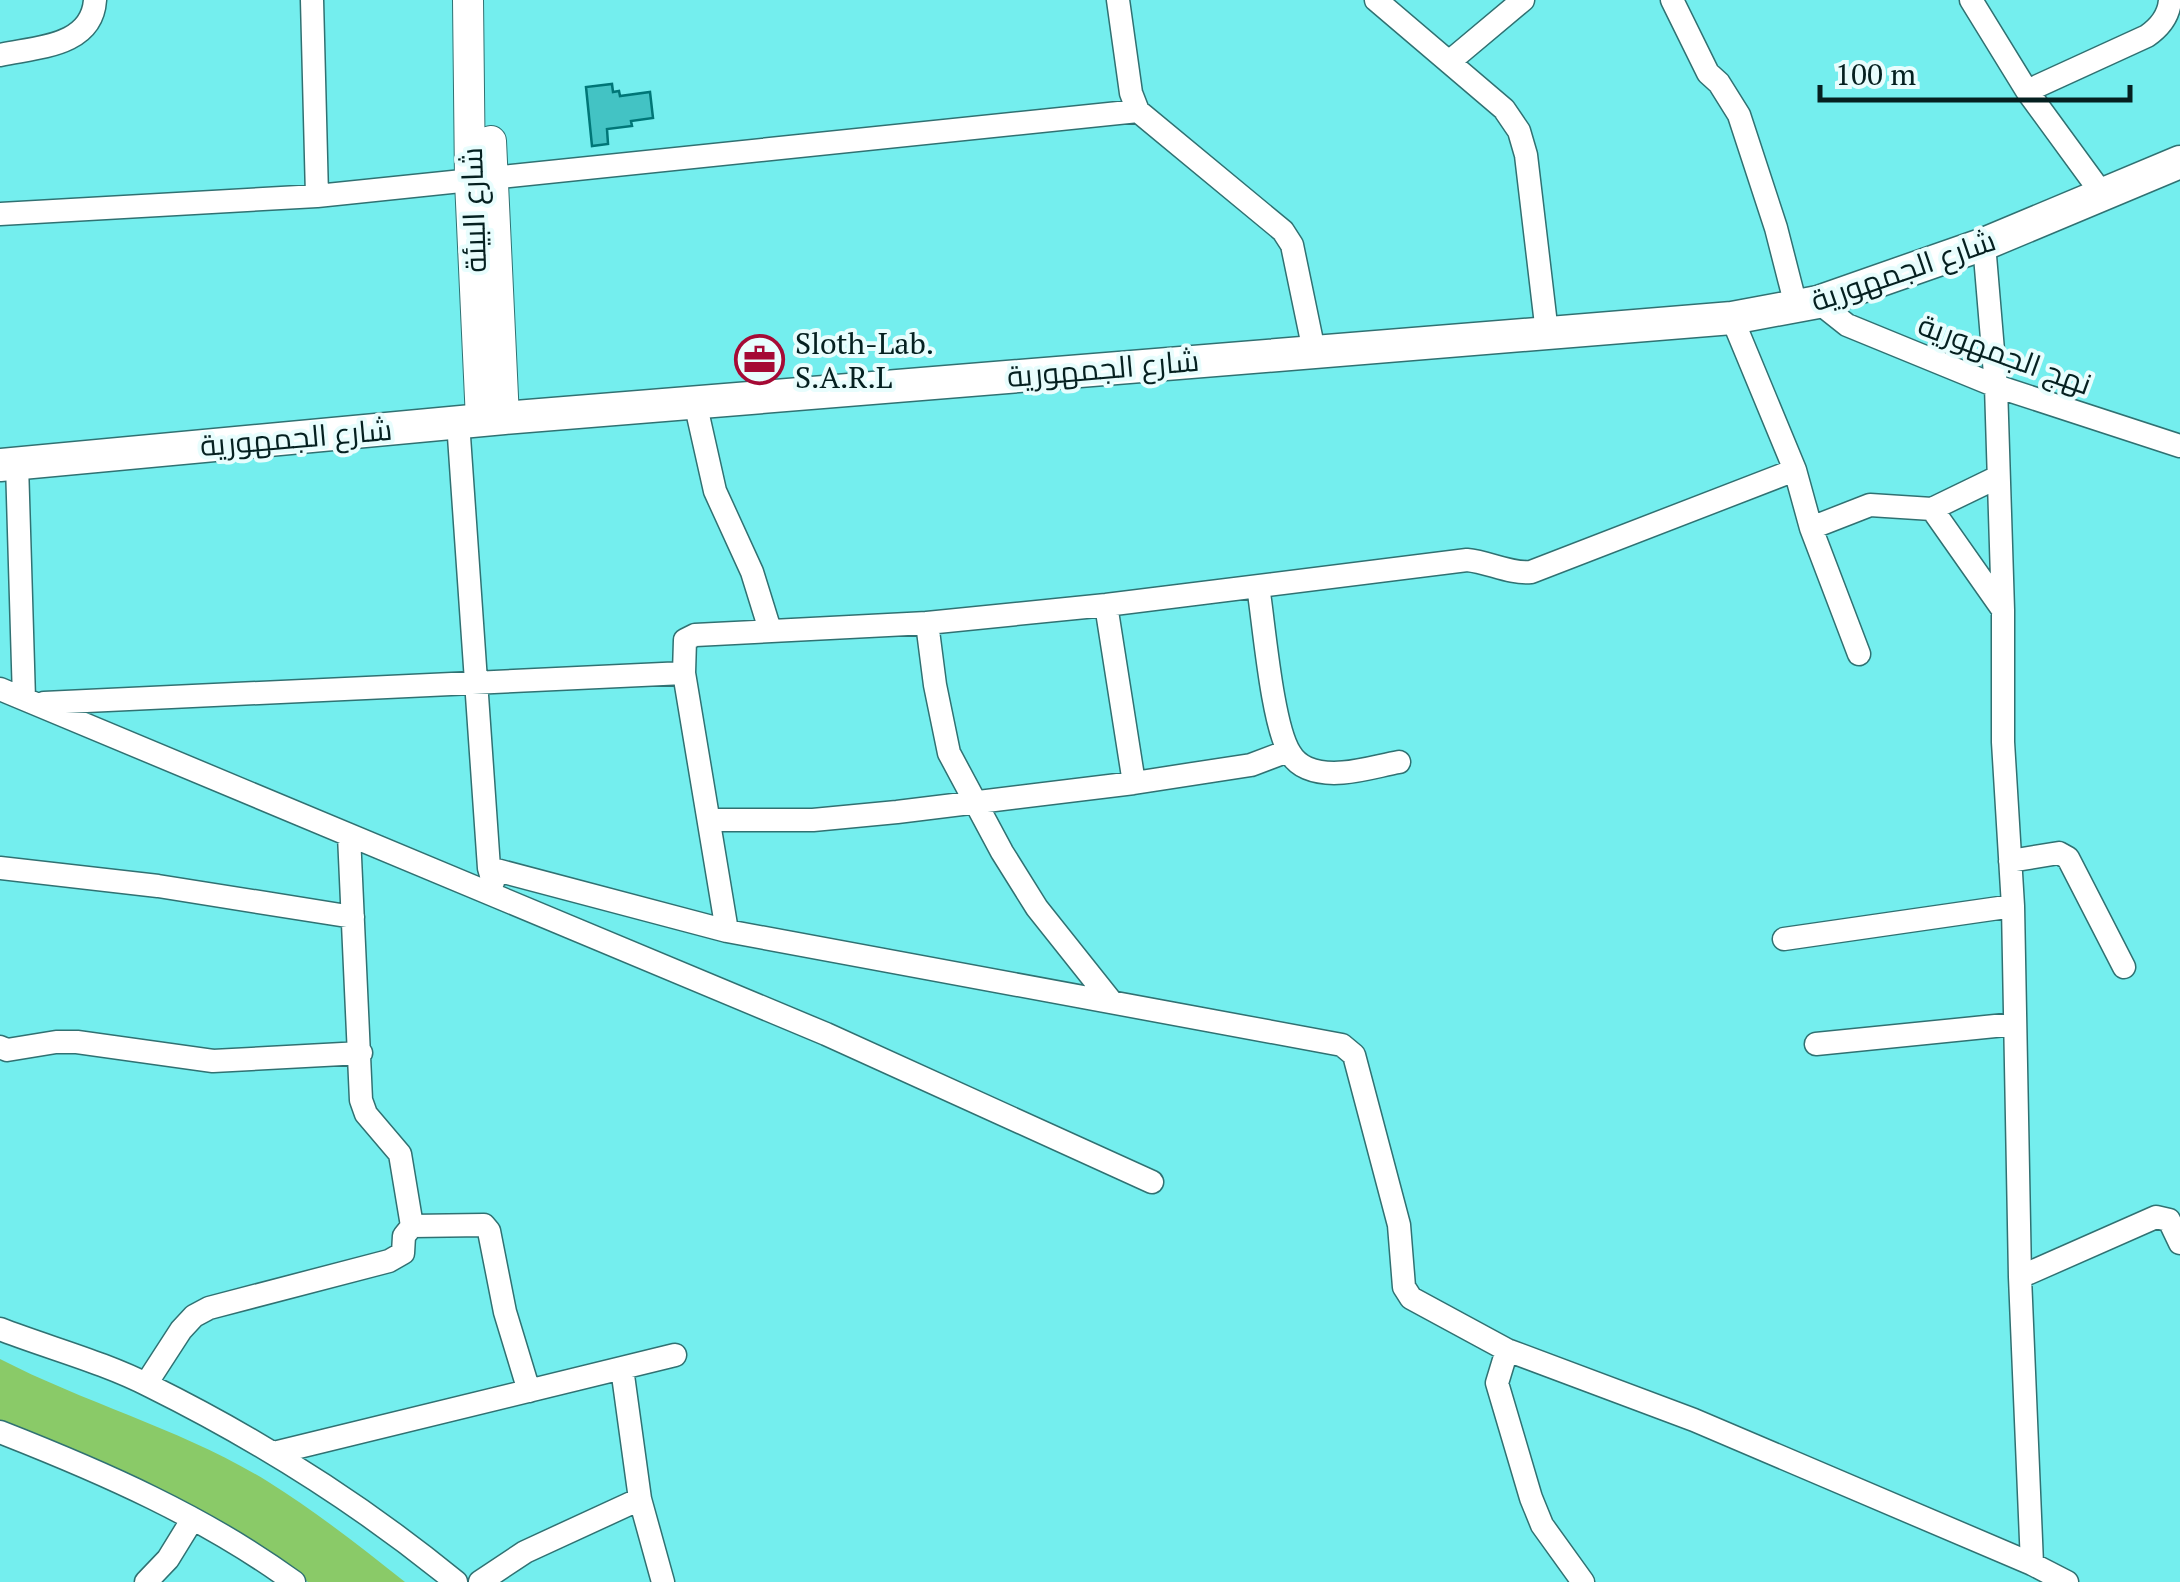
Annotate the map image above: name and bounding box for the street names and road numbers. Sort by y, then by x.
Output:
street label: شارع البيئة [451,147,496,273]
street label: شارع الجمهورية [1805,220,2001,321]
street label: نهج الجمهورية [1913,304,2097,405]
street label: شارع الجمهورية [1005,340,1201,397]
street label: شارع الجمهورية [198,409,394,466]

